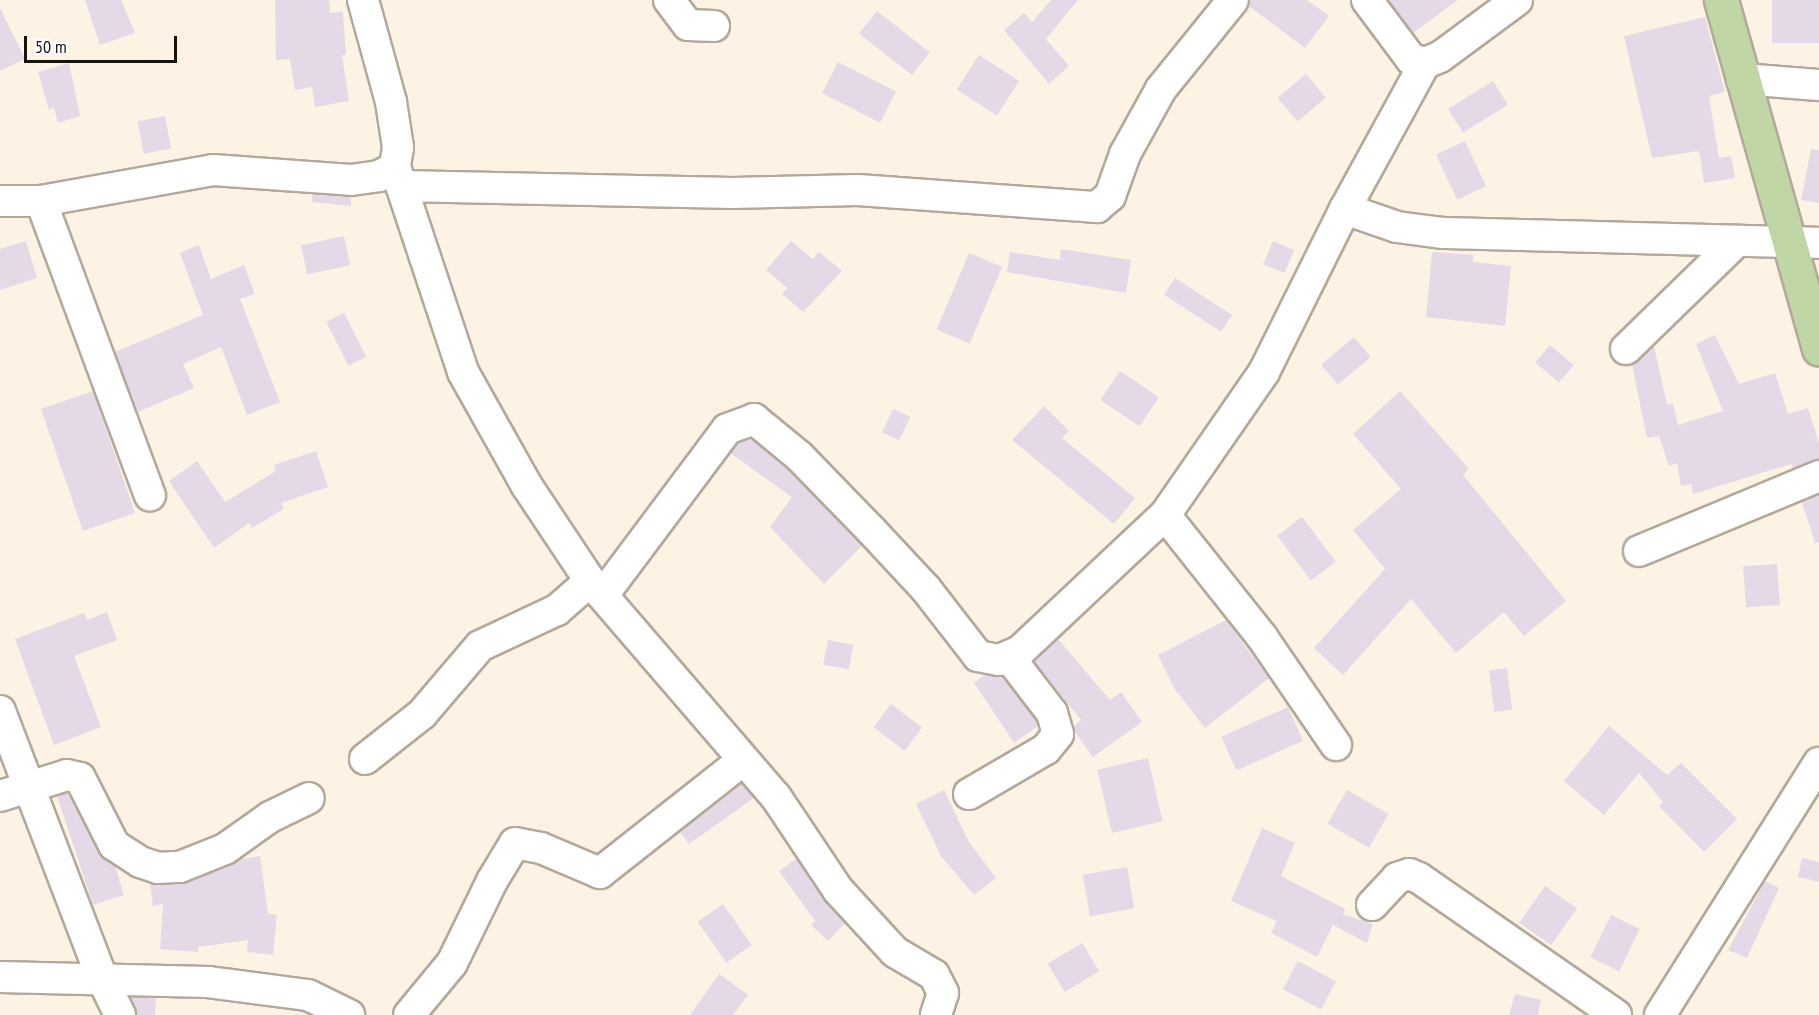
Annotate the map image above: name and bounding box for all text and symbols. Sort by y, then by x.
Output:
scale bar [27,24,180,62]
text: 50 m [35,35,67,58]

